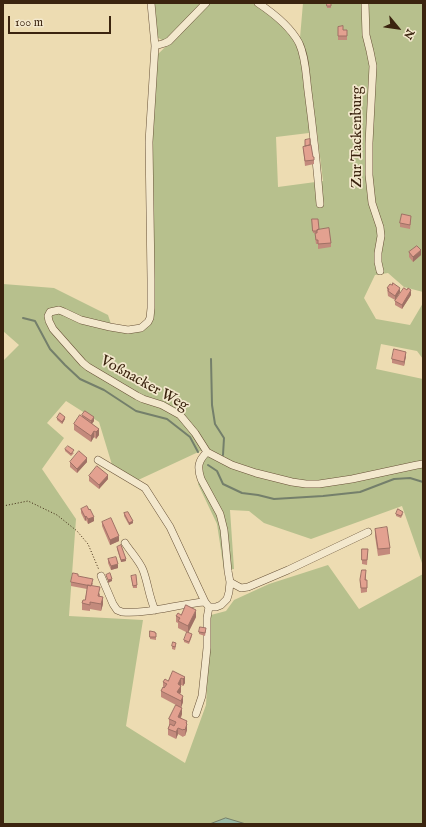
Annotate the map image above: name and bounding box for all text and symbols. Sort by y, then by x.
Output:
scale bar [10,8,113,34]
north arrow [378,8,418,48]
text: 100 m [15,15,43,30]
text: N [400,26,417,41]
street label: Zur Tackenburg [349,86,367,188]
street label: Voßnacker Weg [97,352,191,416]

